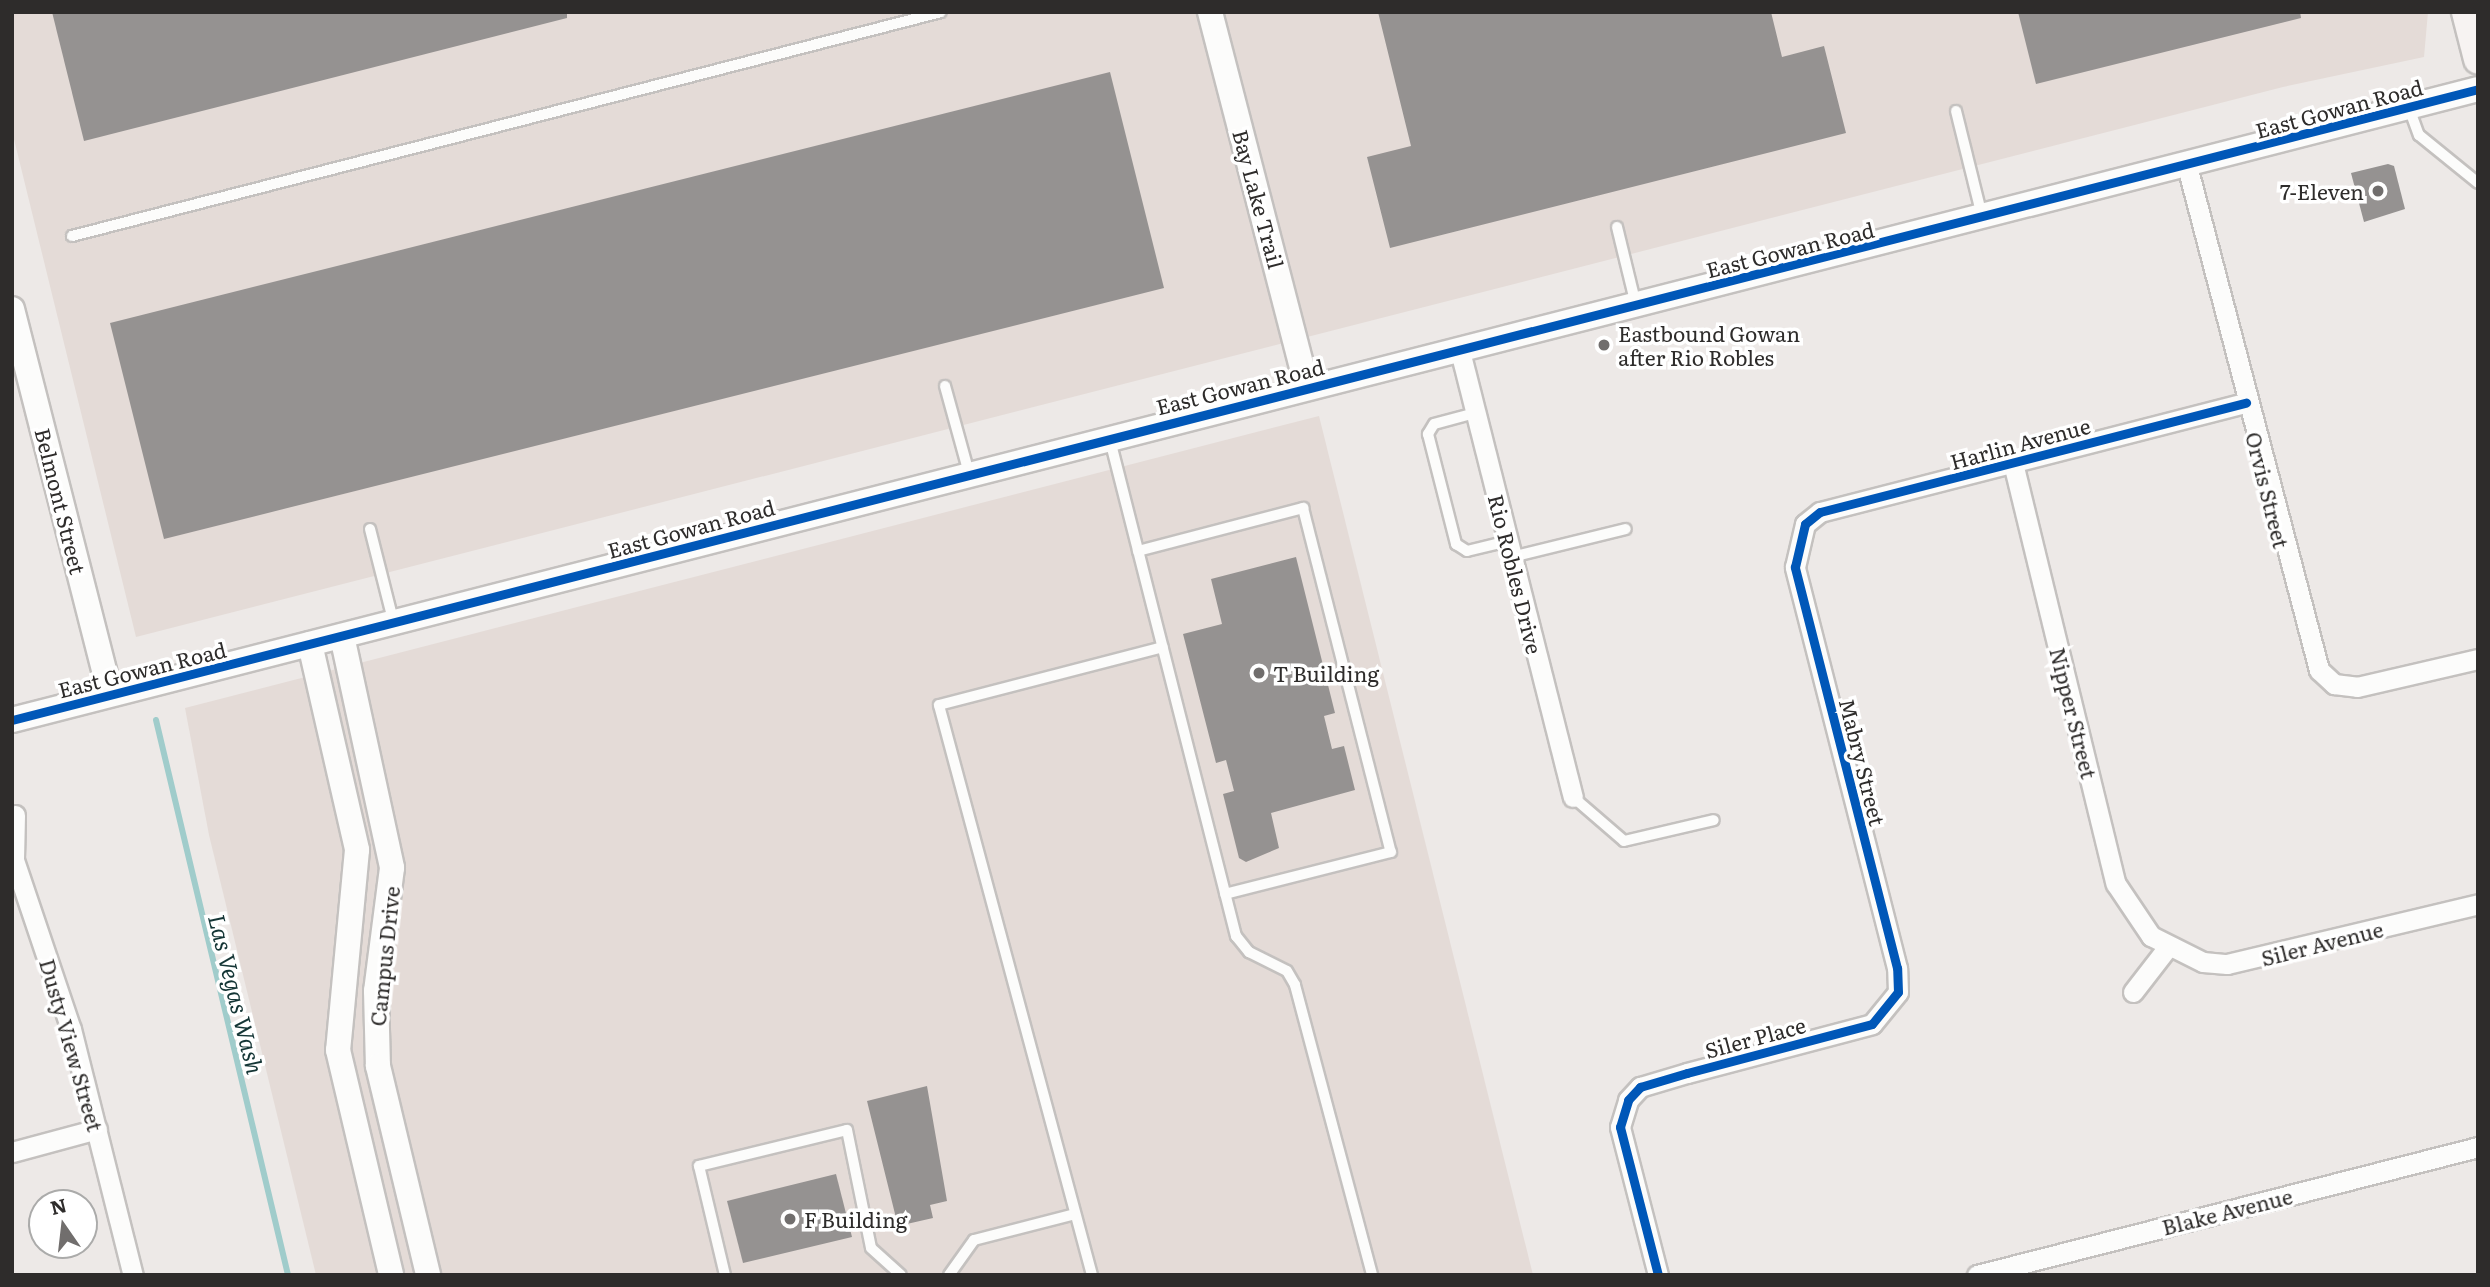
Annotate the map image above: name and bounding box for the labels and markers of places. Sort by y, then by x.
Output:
place label: 7-Eleven [2280,178,2364,204]
marker: 7-Eleven [2370,183,2386,199]
place label: Eastbound Gowan after Rio Robles [1618,320,1800,370]
marker: Eastbound Gowan after Rio Robles [1596,337,1612,353]
place label: T Building [1273,660,1379,686]
marker: T Building [1251,665,1267,681]
place label: F Building [804,1206,908,1232]
marker: F Building [782,1211,798,1227]

